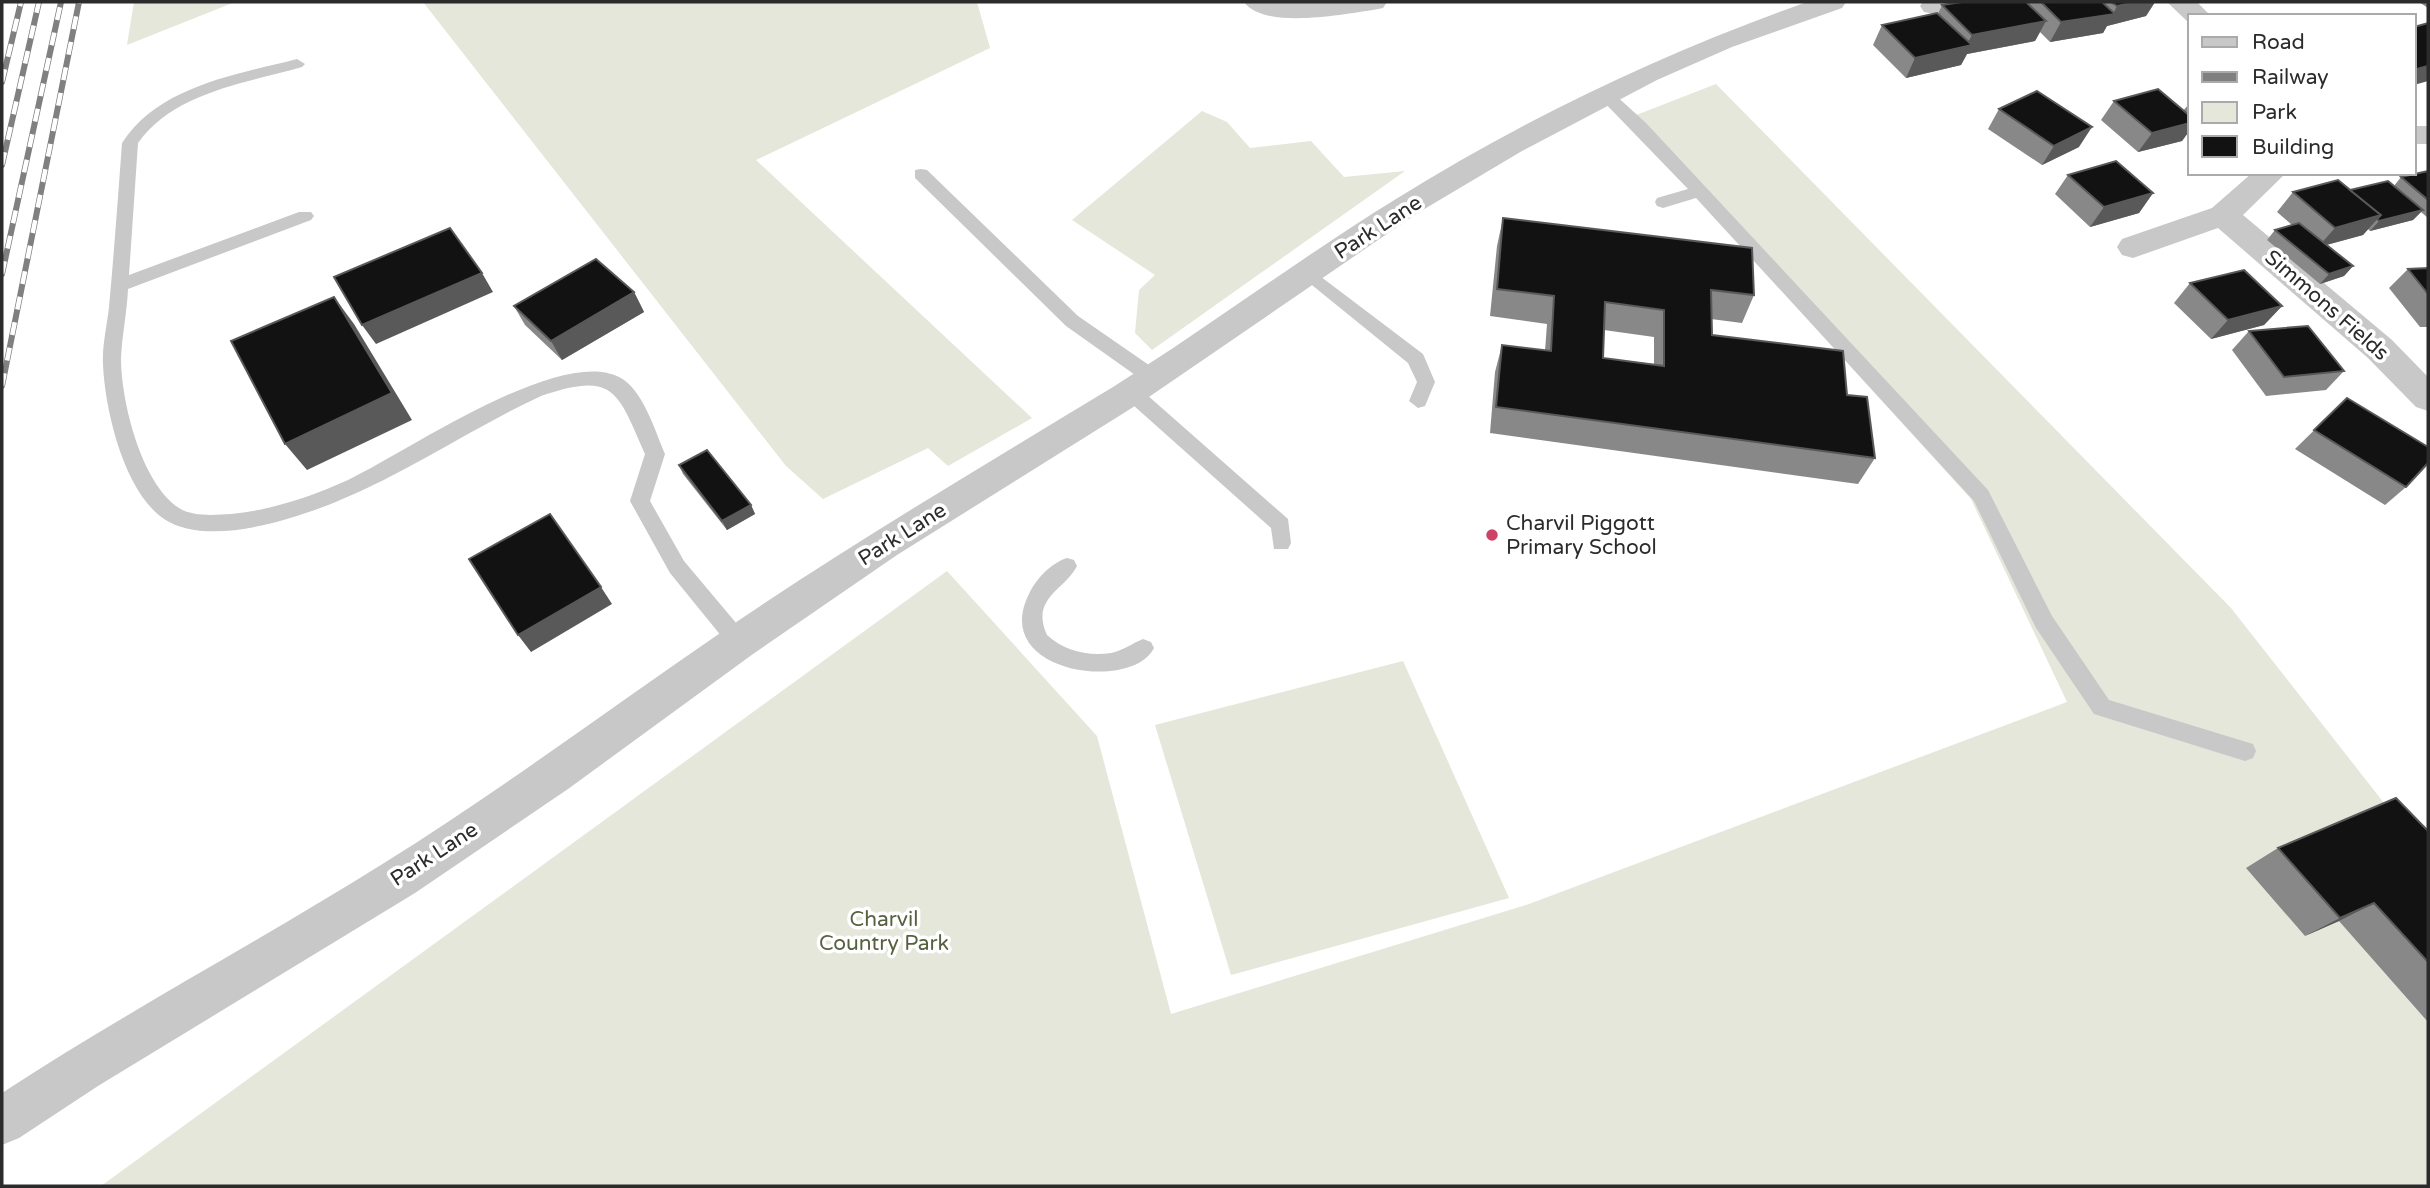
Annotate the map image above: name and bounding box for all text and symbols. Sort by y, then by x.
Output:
legend [2188,14,2416,175]
text: Road [2252,30,2305,55]
text: Railway [2252,65,2329,90]
text: Park [2252,100,2297,125]
text: Building [2252,135,2334,160]
street label: Park Lane [1330,190,1427,265]
street label: Simmons Fields [2260,245,2394,366]
street label: Park Lane [854,498,951,571]
place label: Charvil Piggott Primary School [1506,511,1657,560]
marker: Charvil Piggott Primary School [1484,527,1500,543]
street label: Park Lane [386,817,483,892]
park label: Charvil Country Park [819,907,949,956]

